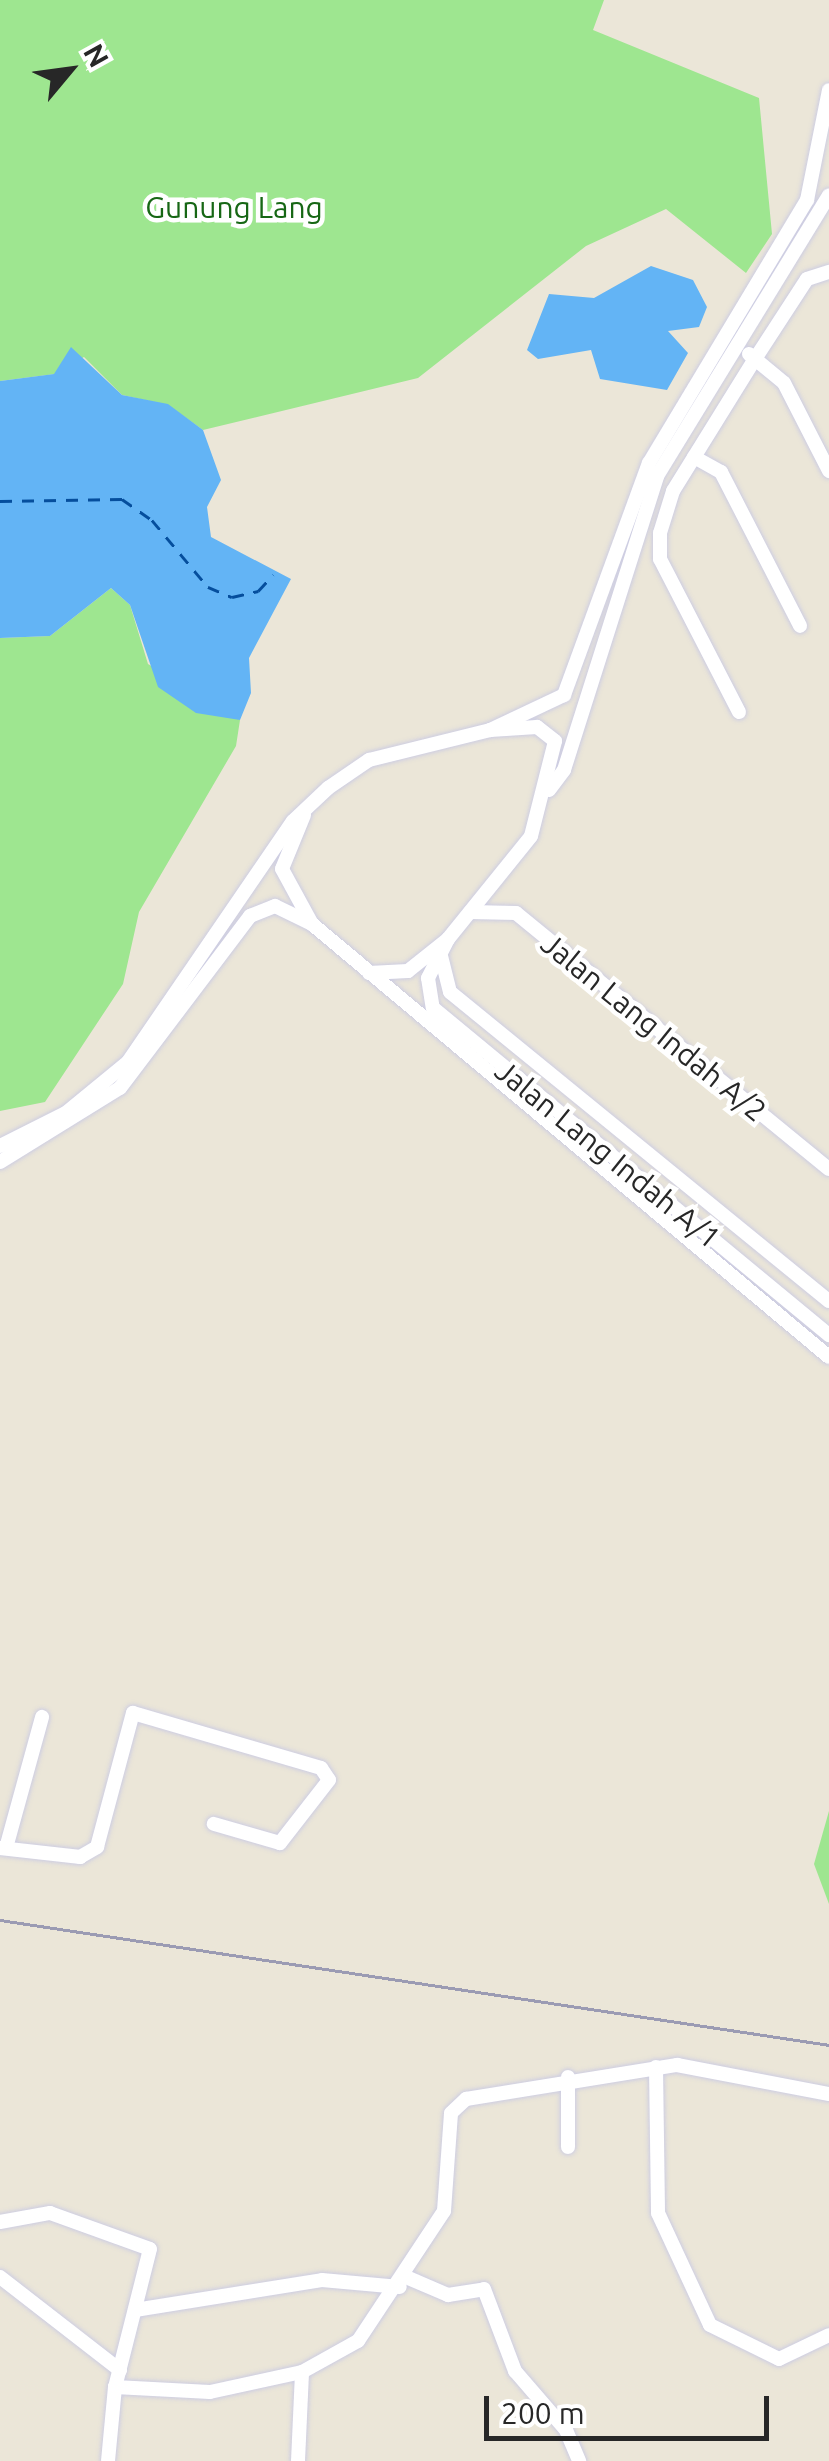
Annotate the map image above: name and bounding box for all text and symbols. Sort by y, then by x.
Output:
north arrow [20,20,120,120]
text: N [78,39,115,72]
park label: Gunung Lang [145,189,323,225]
street label: Jalan Lang Indah A/2 [534,925,774,1129]
street label: Jalan Lang Indah A/1 [488,1052,728,1256]
scale bar [489,2376,774,2438]
text: 200 m [501,2396,585,2430]

